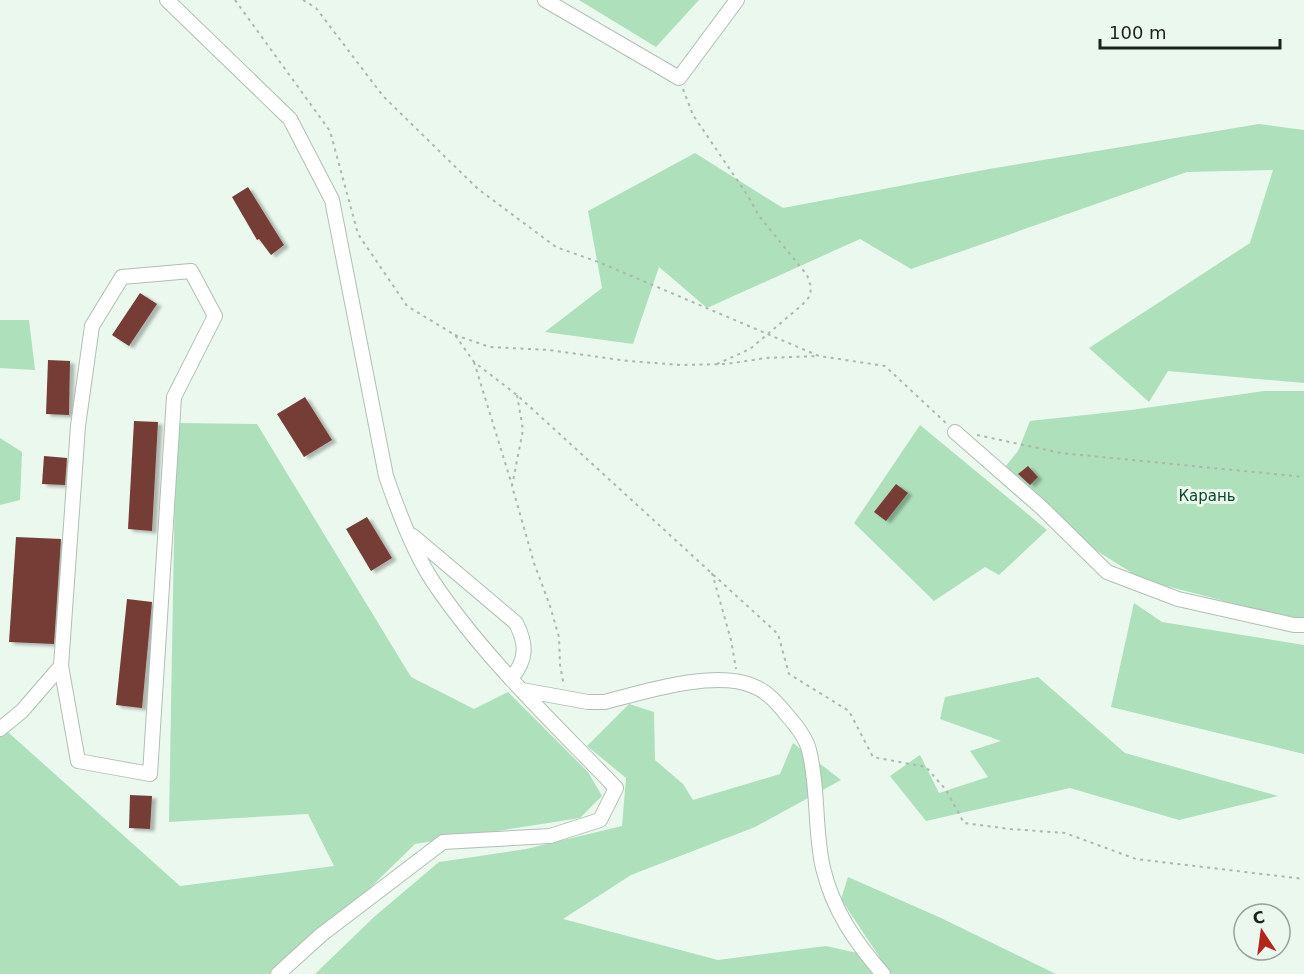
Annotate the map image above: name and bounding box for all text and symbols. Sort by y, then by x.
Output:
scale bar [1100,12,1280,50]
text: 100 m [1109,22,1167,43]
park label: Карань [1178,487,1236,505]
north arrow [1232,902,1292,962]
text: С [1251,907,1267,928]

